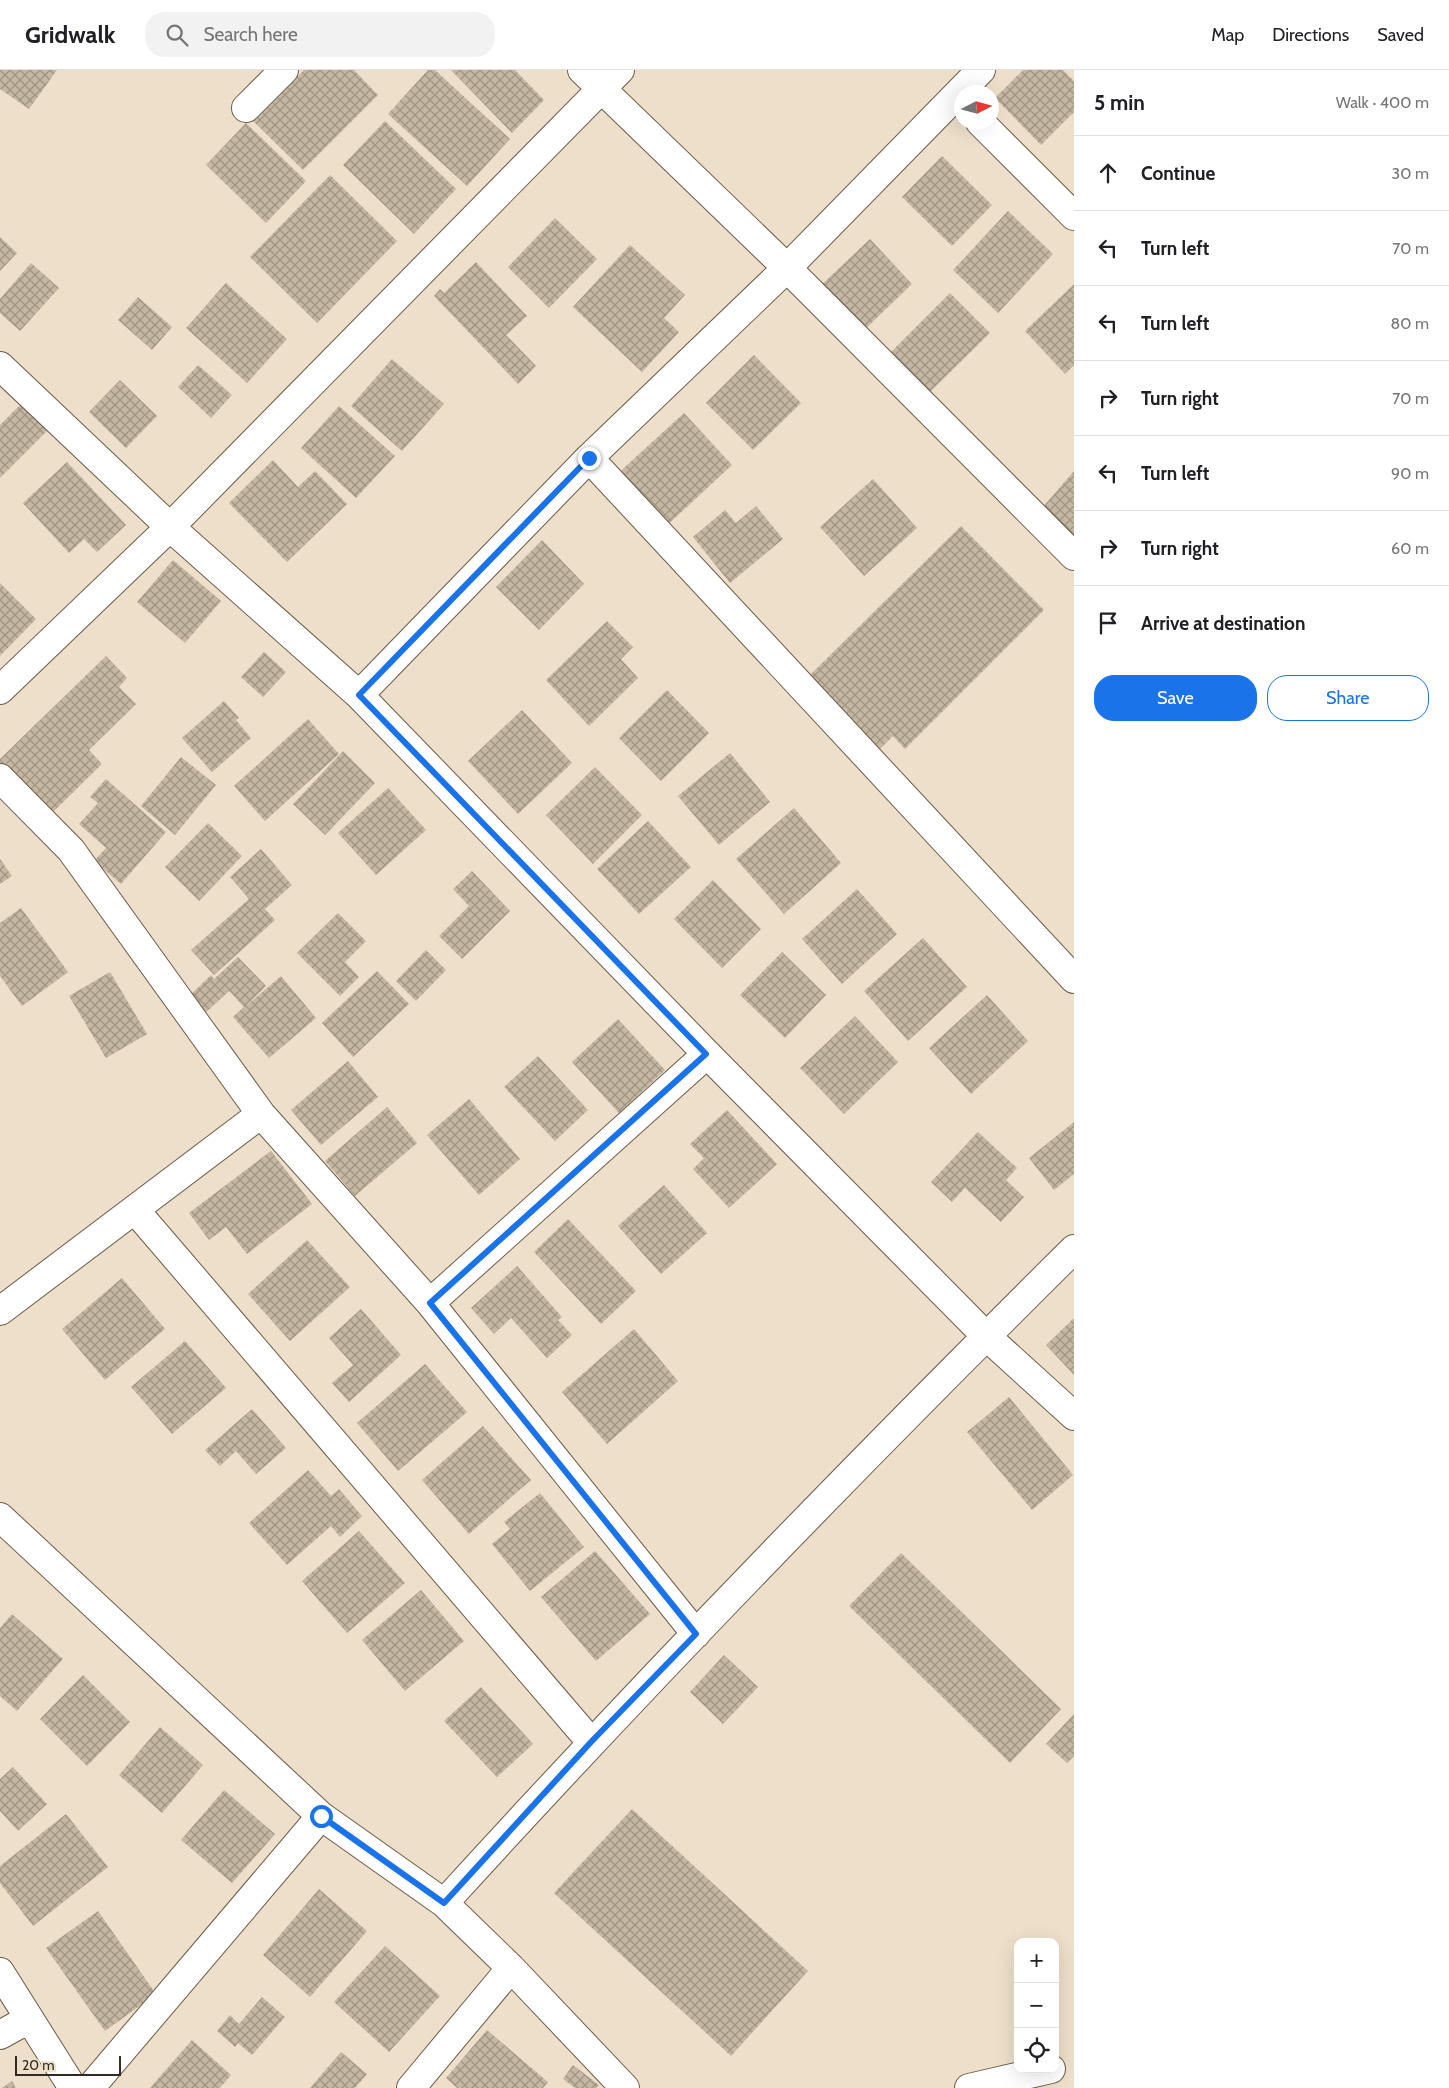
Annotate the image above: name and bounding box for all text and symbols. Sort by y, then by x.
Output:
search box [145,12,495,57]
text: Gridwalk [25,20,115,49]
icon: search [163,21,191,49]
text: Search here [203,23,298,46]
text: Map [1211,24,1244,46]
text: Directions [1272,24,1349,46]
text: Saved [1377,24,1424,46]
north arrow [954,85,999,130]
text: 5 min [1094,90,1145,115]
text: Walk · 400 m [1336,93,1429,112]
icon: ahead [1094,159,1122,187]
text: Continue [1141,162,1215,185]
text: 30 m [1392,164,1429,183]
icon: left [1094,234,1122,262]
text: Turn left [1141,237,1209,260]
text: 70 m [1392,239,1429,258]
icon: left [1094,309,1122,337]
text: Turn left [1141,312,1209,335]
text: 80 m [1391,314,1429,333]
icon: right [1094,384,1122,412]
text: Turn right [1141,387,1219,410]
text: 70 m [1392,389,1429,408]
route end [578,447,601,470]
icon: left [1094,459,1122,487]
text: Turn left [1141,462,1209,485]
text: 90 m [1391,464,1429,483]
icon: right [1094,534,1122,562]
text: Turn right [1141,537,1219,560]
text: 60 m [1391,539,1429,558]
icon: arrive [1094,609,1122,637]
text: Arrive at destination [1141,612,1305,635]
button: Save [1094,675,1257,721]
button: Share [1267,675,1429,721]
route start [310,1805,333,1828]
map controls [1014,1938,1059,2073]
button: + [1014,1938,1059,1983]
button: − [1014,1983,1059,2028]
button: locate [1014,2028,1059,2073]
scale bar [15,2053,121,2076]
text: 20 m [22,2056,55,2074]

